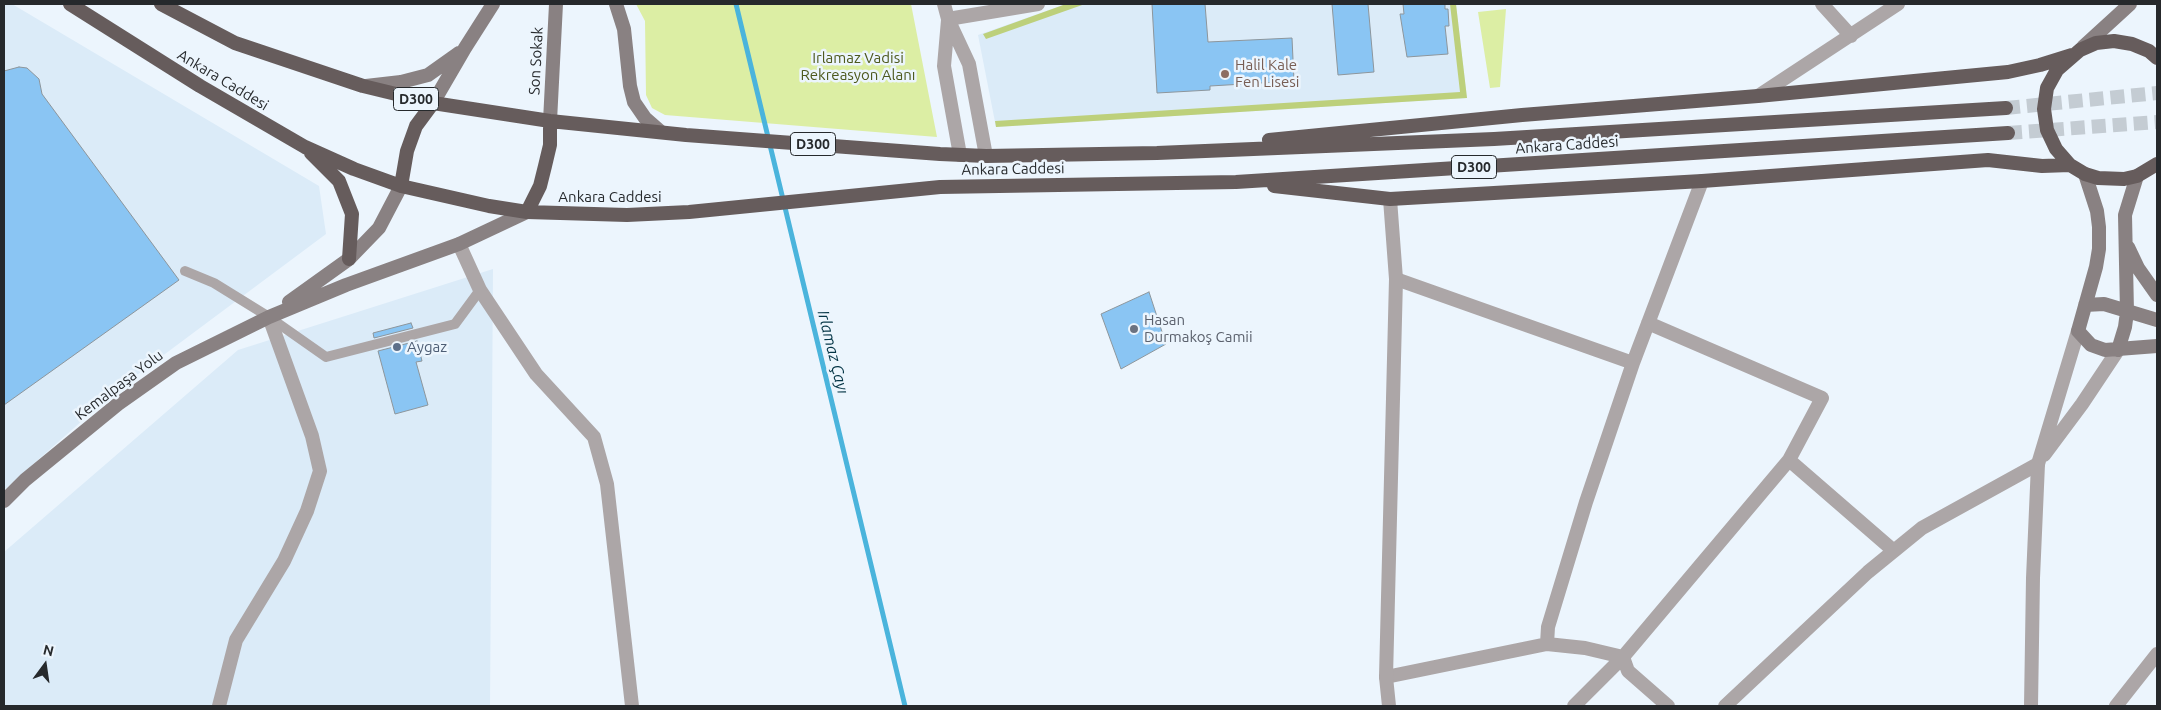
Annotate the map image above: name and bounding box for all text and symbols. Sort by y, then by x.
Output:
street label: Son Sokak [525,27,547,95]
street label: Ankara Caddesi [174,46,272,114]
park label: Irlamaz Vadisi Rekreasyon Alanı [801,49,915,84]
place label: Halil Kale Fen Lisesi [1235,56,1299,91]
marker: Halil Kale Fen Lisesi [1219,68,1231,80]
road number: D300 [394,88,438,110]
road number: D300 [790,132,836,156]
street label: Ankara Caddesi [1515,132,1619,158]
road number: D300 [1452,156,1496,178]
street label: Ankara Caddesi [961,159,1065,179]
street label: Ankara Caddesi [558,188,662,206]
water label: Irlamaz Çayı [813,308,853,396]
place label: Hasan Durmakoş Camii [1144,311,1253,346]
marker: Hasan Durmakoş Camii [1128,323,1140,335]
place label: Aygaz [407,338,447,356]
marker: Aygaz [391,341,403,353]
street label: Kemalpaşa Yolu [72,346,166,424]
north arrow [20,640,70,690]
text: N [42,641,56,659]

